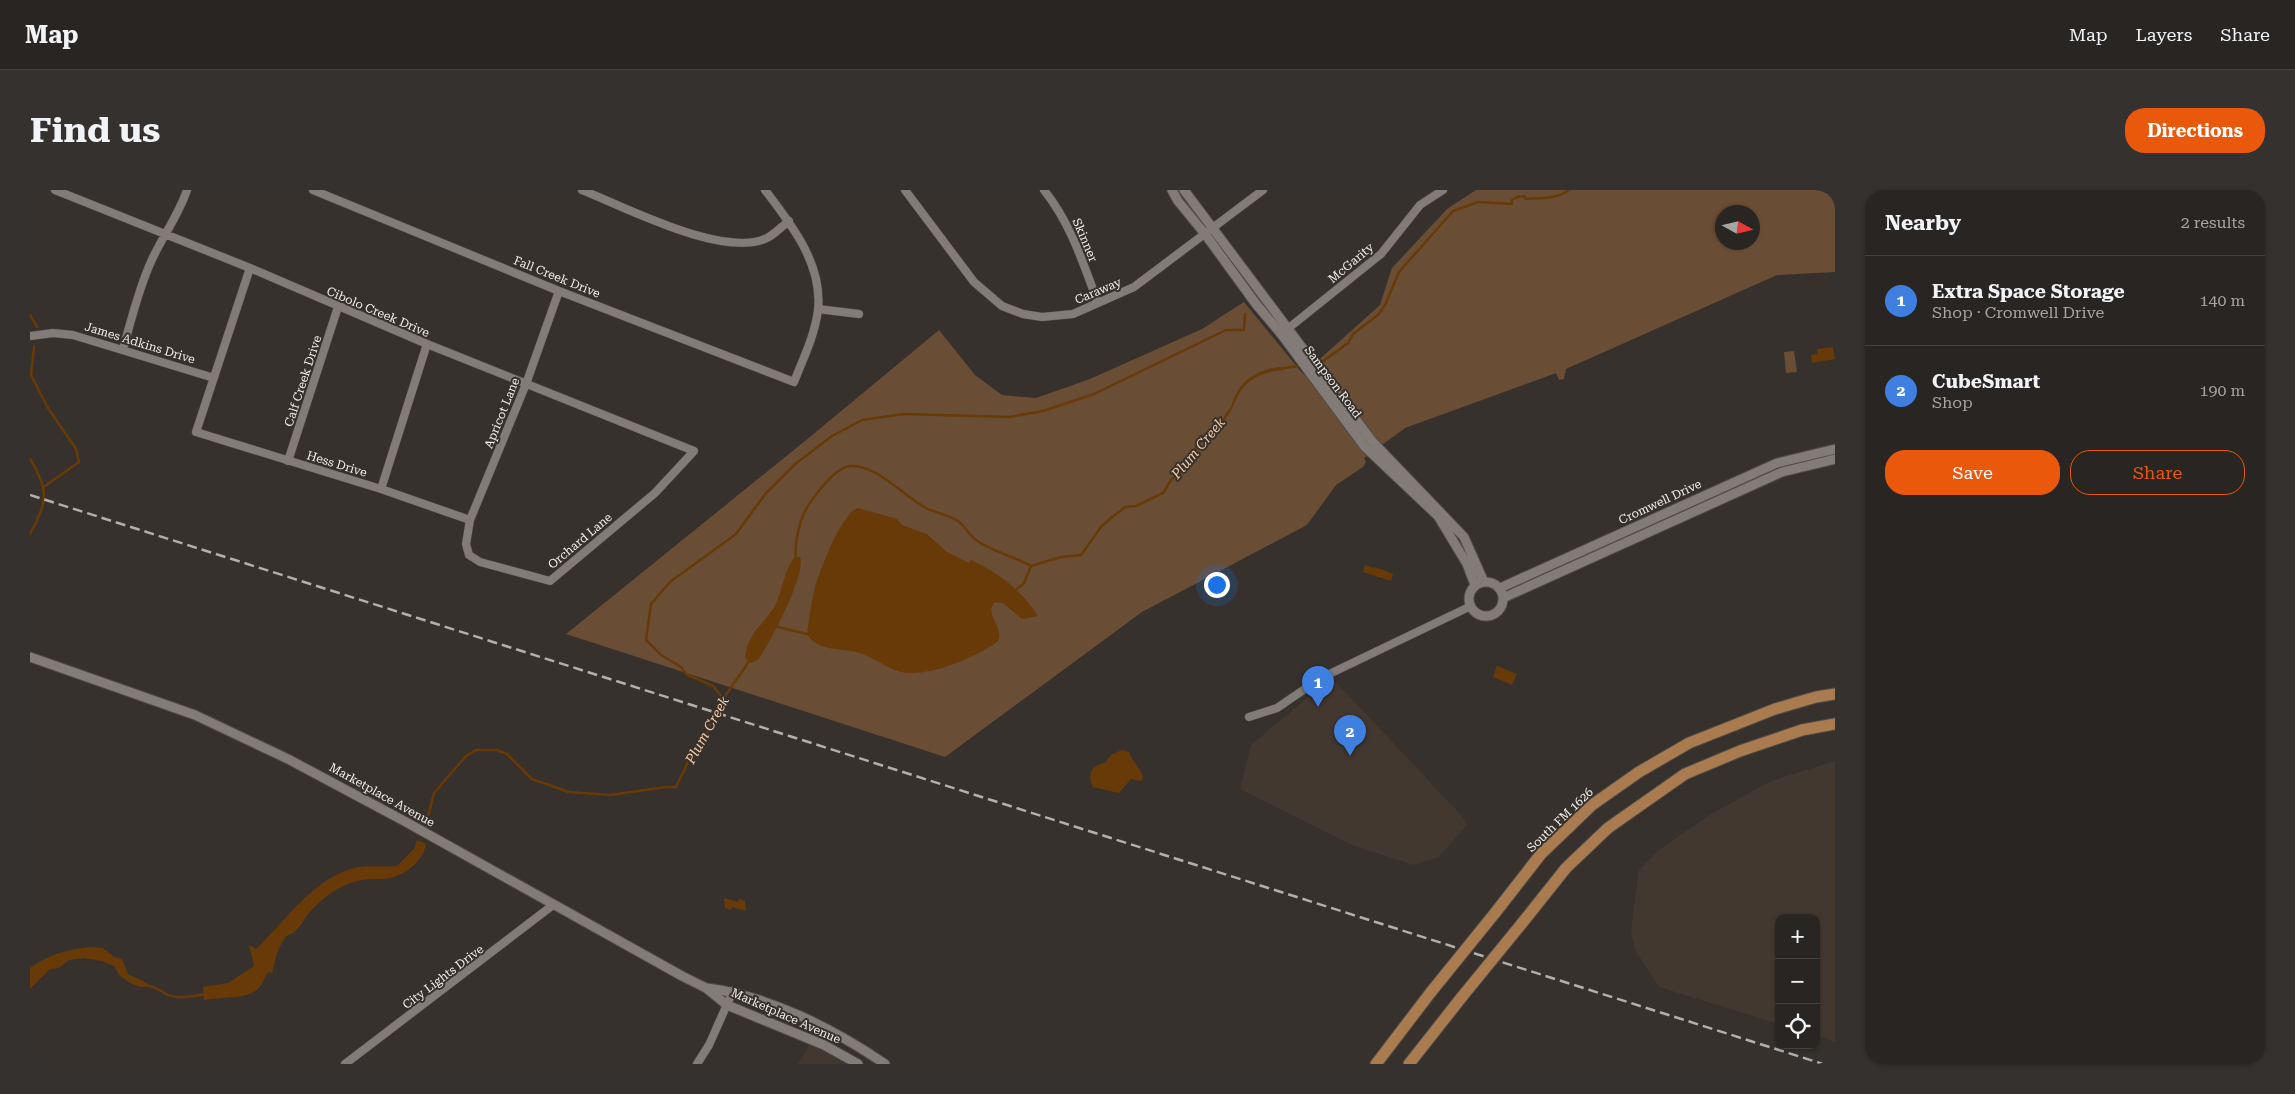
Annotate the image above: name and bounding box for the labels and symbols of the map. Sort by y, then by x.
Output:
north arrow [1715,205,1760,250]
street label: Skinner [1070,216,1100,264]
street label: McGarity [1326,239,1377,286]
street label: Fall Creek Drive [512,253,603,301]
street label: Caraway [1073,275,1124,307]
street label: Cibolo Creek Drive [324,284,432,340]
street label: James Adkins Drive [83,320,197,367]
street label: Calf Creek Drive [282,333,324,428]
street label: Sampson Road [1301,343,1365,421]
street label: Apricot Lane [481,375,523,450]
water label: Plum Creek [1167,414,1228,483]
street label: Hess Drive [305,448,369,480]
street label: Cromwell Drive [1616,477,1704,527]
street label: Orchard Lane [545,510,615,572]
your location [1204,572,1230,598]
pin: 1 [1302,666,1334,707]
water label: Plum Creek [681,693,732,767]
pin: 2 [1334,715,1366,756]
street label: Marketplace Avenue [327,760,438,830]
street label: South FM 1626 [1524,785,1596,855]
street label: City Lights Drive [400,942,487,1012]
street label: Marketplace Avenue [729,986,843,1047]

